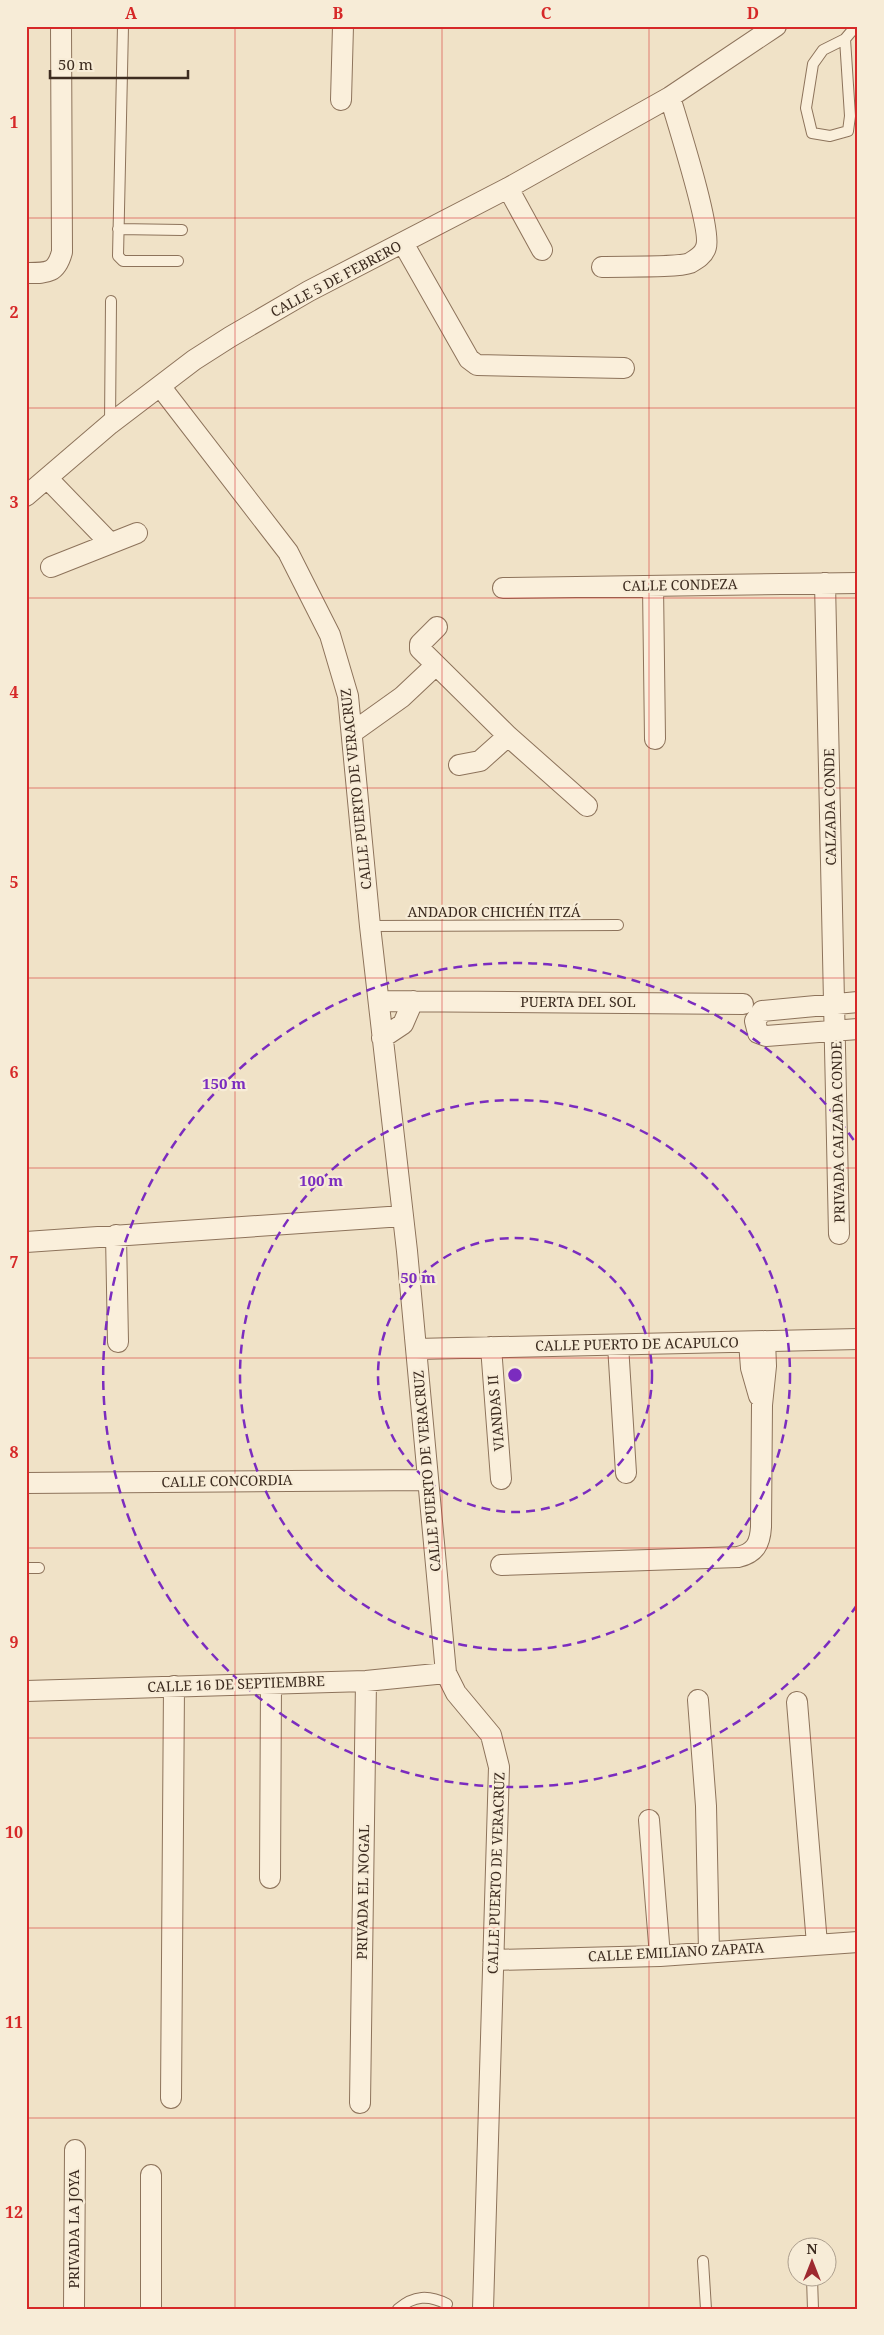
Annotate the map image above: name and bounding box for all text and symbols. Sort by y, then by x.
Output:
text: A [125,2,138,24]
text: B [333,2,344,24]
text: C [541,2,552,24]
text: D [747,2,759,24]
scale bar [50,48,188,80]
text: 50 m [58,54,93,74]
text: 1 [9,111,19,133]
street label: CALLE 5 DE FEBRERO [267,236,405,321]
text: 2 [9,301,19,323]
text: 3 [9,491,19,513]
street label: CALLE CONDEZA [622,574,738,595]
text: 4 [9,681,19,703]
street label: CALLE PUERTO DE VERACRUZ [335,688,376,891]
street label: CALZADA CONDE [819,748,840,866]
text: 5 [9,871,19,893]
street label: ANDADOR CHICHÉN ITZÁ [407,902,581,921]
street label: PUERTA DEL SOL [520,992,636,1011]
street label: PRIVADA CALZADA CONDE [826,1041,849,1223]
text: 6 [9,1061,19,1083]
text: 150 m [202,1073,246,1093]
text: 100 m [299,1170,343,1190]
text: 7 [9,1251,19,1273]
text: 50 m [400,1267,436,1287]
street label: CALLE PUERTO DE ACAPULCO [535,1332,739,1355]
centre of rings [506,1366,524,1384]
street label: CALLE PUERTO DE VERACRUZ [408,1370,445,1573]
street label: VIANDAS II [483,1374,508,1452]
text: 8 [9,1441,19,1463]
street label: CALLE CONCORDIA [161,1470,293,1491]
text: 9 [9,1631,19,1653]
street label: CALLE 16 DE SEPTIEMBRE [147,1671,325,1696]
street label: CALLE PUERTO DE VERACRUZ [482,1772,509,1974]
text: 10 [5,1821,23,1843]
street label: PRIVADA EL NOGAL [352,1824,373,1960]
street label: CALLE EMILIANO ZAPATA [587,1937,765,1966]
text: 11 [5,2011,23,2033]
street label: PRIVADA LA JOYA [64,2169,83,2289]
text: 12 [5,2201,23,2223]
north arrow [786,2238,836,2288]
text: N [806,2239,818,2258]

